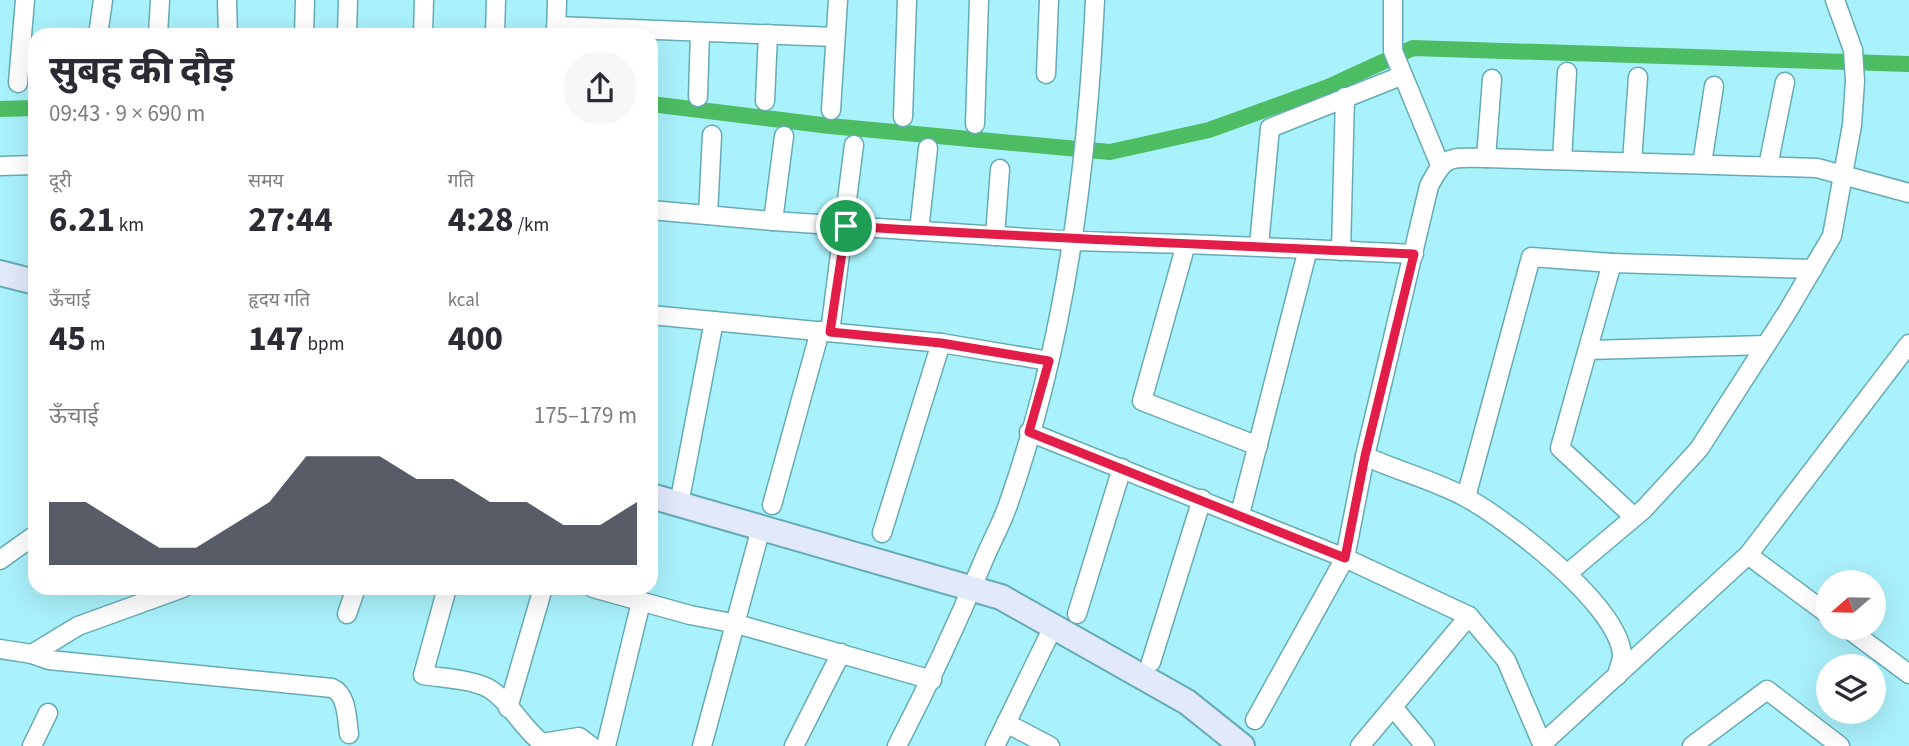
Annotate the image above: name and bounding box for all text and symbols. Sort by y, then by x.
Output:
text: सुबह की दौड़ [49,44,234,98]
button: share [563,51,637,125]
text: 09:43 · 9 × 690 m [49,97,205,130]
text: दूरी [49,168,72,195]
text: समय [248,168,284,195]
text: गति [448,168,474,195]
text: 6.21 [49,195,115,245]
text: 27:44 [248,195,333,245]
text: 4:28 [448,195,514,245]
pin [816,196,876,256]
icon: arrive [827,207,865,245]
text: km [115,212,144,239]
text: /km [514,212,549,239]
text: ऊँचाई [49,287,90,314]
text: हृदय गति [248,287,310,314]
text: kcal [448,287,480,314]
text: 45 [49,314,86,364]
text: 147 [248,314,304,364]
text: 400 [448,314,503,364]
text: m [86,331,106,358]
text: bpm [304,331,344,358]
text: ऊँचाई [49,399,99,432]
text: 175–179 m [534,399,637,432]
north arrow [1816,570,1886,640]
map controls [1816,570,1886,724]
button: layers [1816,654,1886,724]

